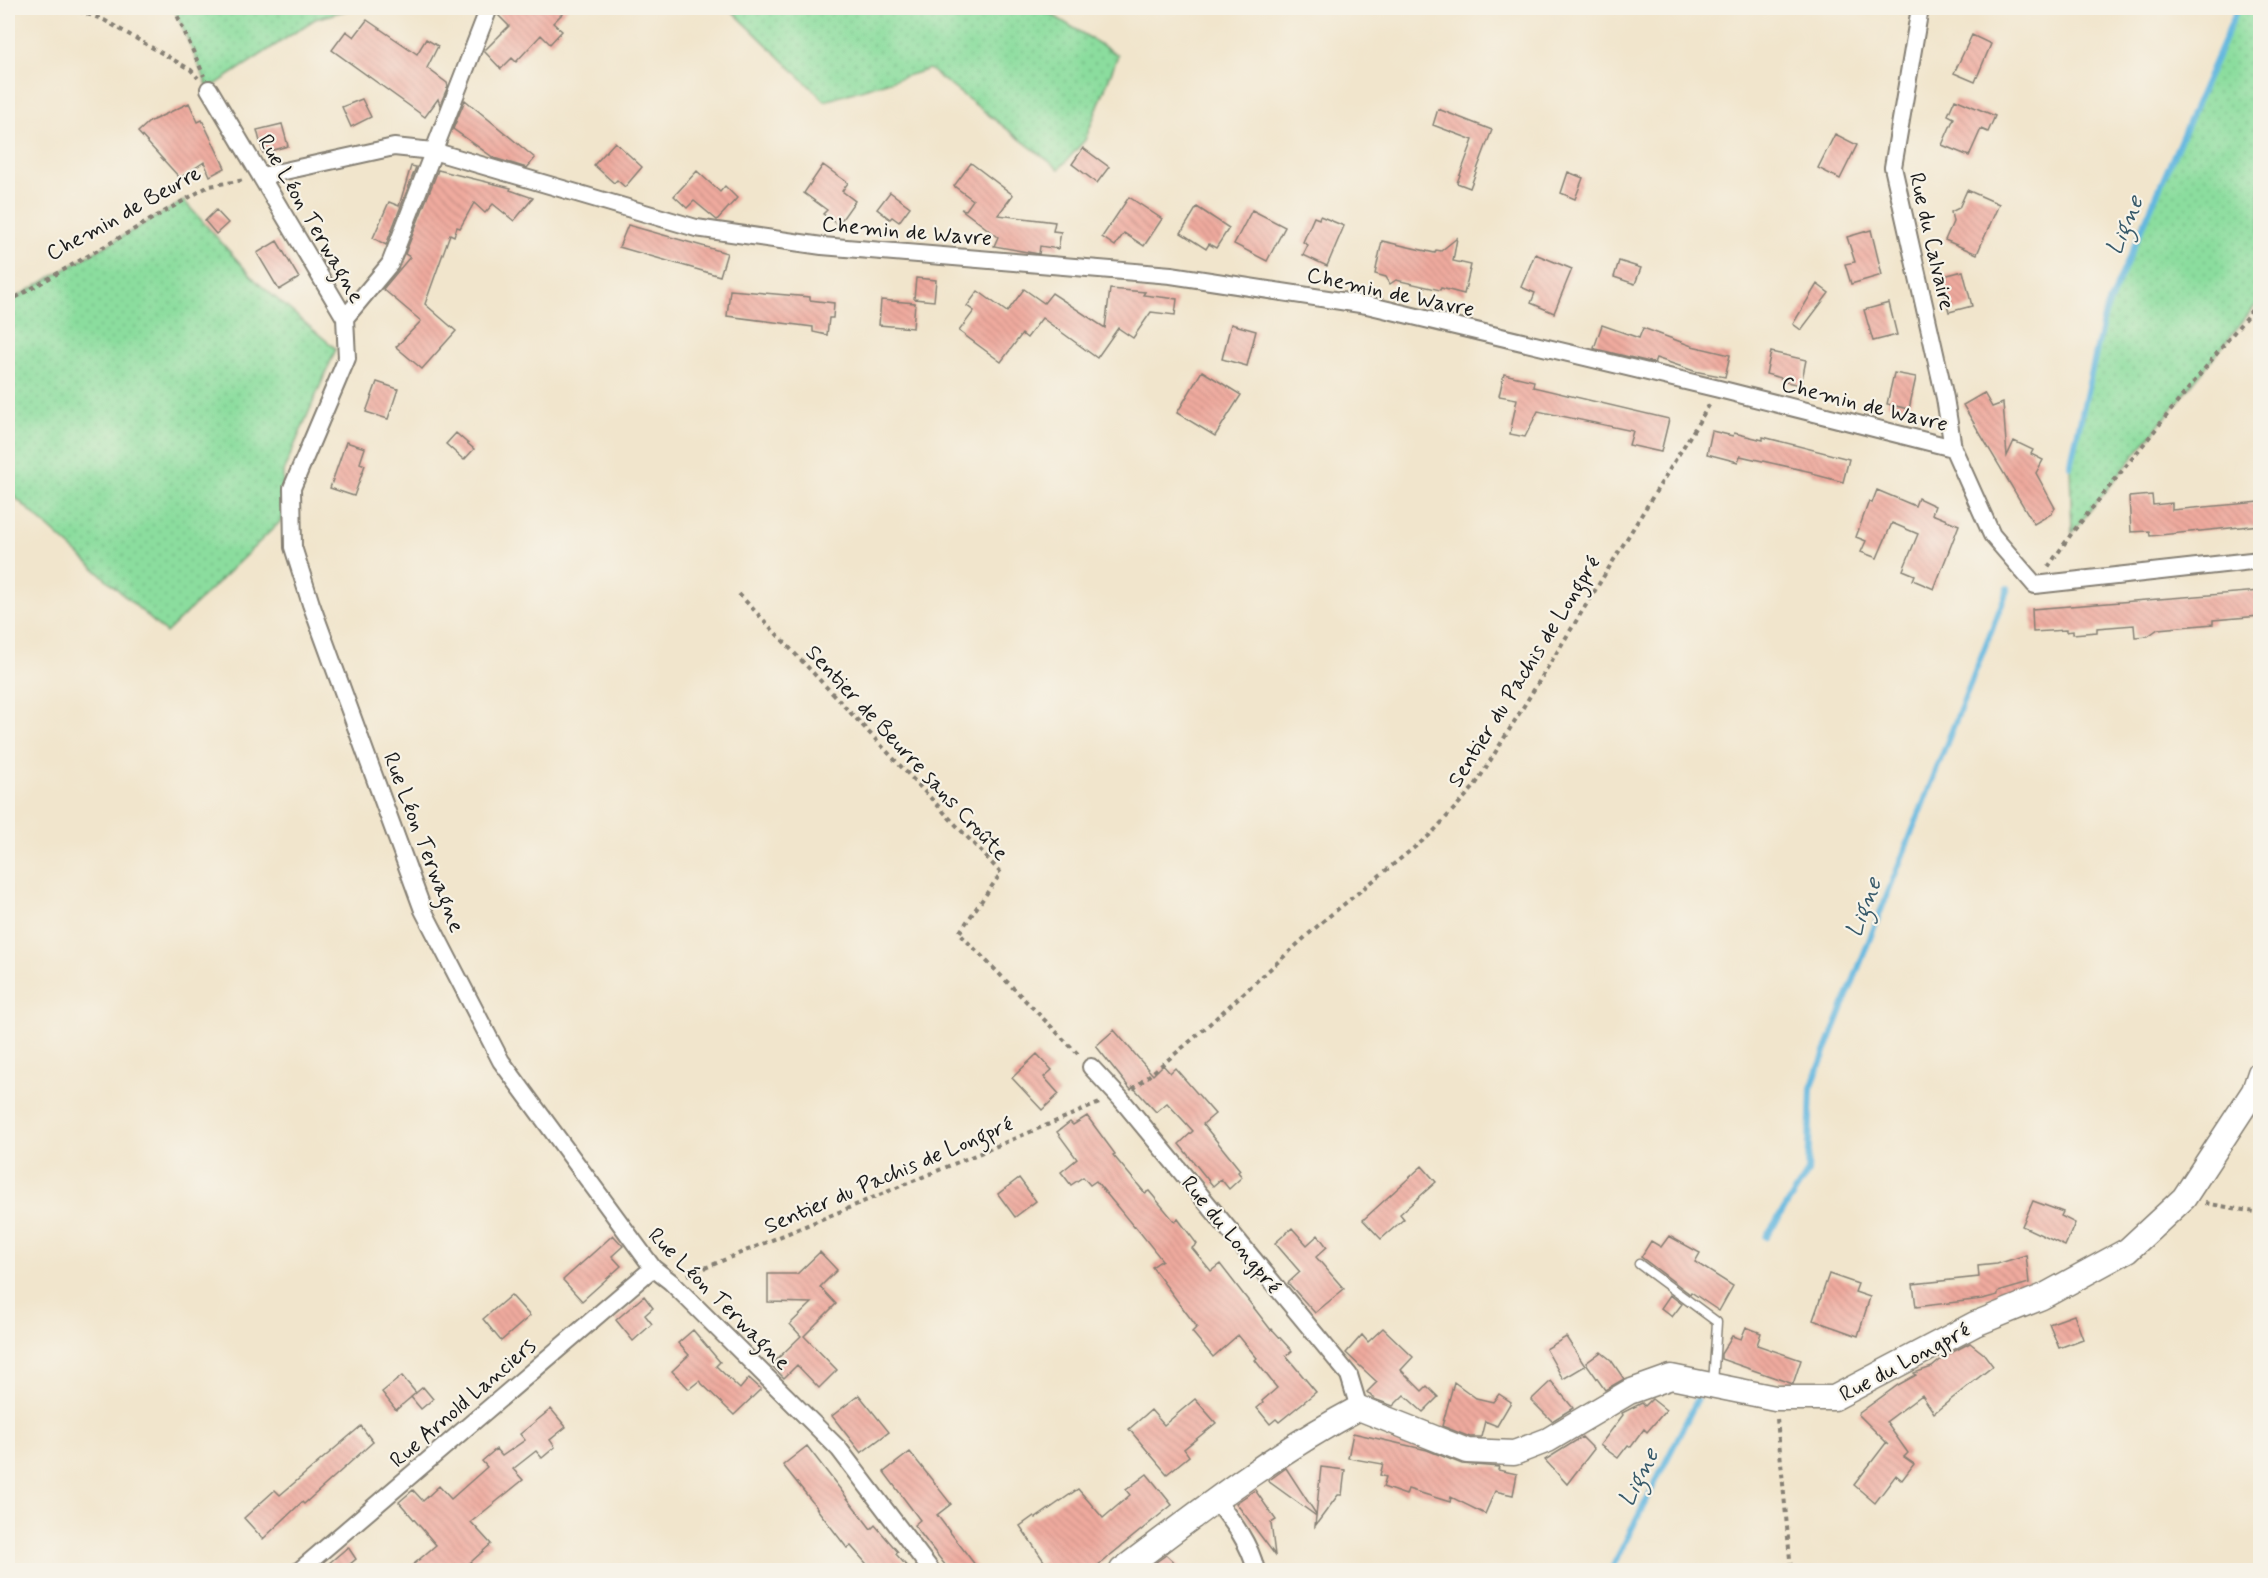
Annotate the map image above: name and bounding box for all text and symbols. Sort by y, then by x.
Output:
street label: Rue Léon Terwagne [248,129,370,310]
street label: Chemin de Beurre [42,160,206,268]
street label: Rue du Calvaire [1902,170,1961,313]
water label: Ligne [2099,190,2155,261]
street label: Chemin de Wavre [821,211,993,253]
street label: Chemin de Wavre [1304,262,1477,324]
street label: Chemin de Wavre [1778,371,1951,439]
street label: Sentier du Pachis de Longpré [1442,551,1610,795]
street label: Sentier de Beurre sans Croûte [799,639,1014,867]
street label: Rue Léon Terwagne [373,749,470,938]
water label: Ligne [1839,872,1893,943]
street label: Sentier du Pachis de Longpré [760,1111,1019,1244]
street label: Rue du Longpré [1173,1170,1287,1301]
street label: Rue Léon Terwagne [639,1222,796,1379]
street label: Rue du Longpré [1835,1316,1976,1410]
street label: Rue Arnold Lanciers [384,1332,542,1475]
water label: Ligne [1612,1442,1670,1513]

